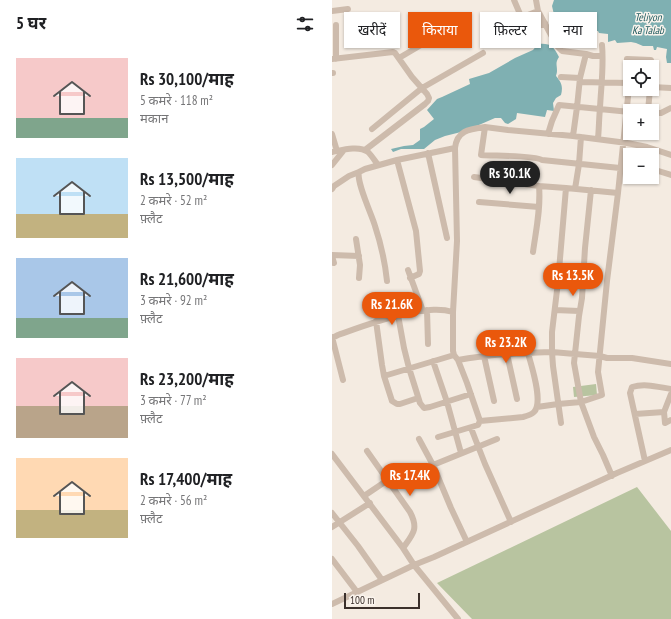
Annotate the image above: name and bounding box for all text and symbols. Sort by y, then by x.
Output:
water label: Teliyon Ka Talab [632,10,665,37]
text: 5 घर [16,12,46,34]
chip: खरीदें [344,12,400,48]
chip: किराया [408,12,472,48]
chip: फ़िल्टर [480,12,541,48]
chip: नया [549,12,597,48]
icon: filters [294,13,316,35]
map controls [623,60,659,184]
button: locate [623,60,659,96]
text: Rs 30,100/माह [140,68,234,90]
icon: home [48,74,96,122]
text: 5 कमरे · 118 m² [140,92,213,109]
button: + [623,104,659,140]
text: मकान [140,110,168,127]
button: − [623,148,659,184]
pin: Rs 30.1K [469,161,551,195]
text: Rs 30.1K [489,165,531,182]
text: Rs 13,500/माह [140,168,234,190]
icon: home [48,174,96,222]
text: 2 कमरे · 52 m² [140,192,207,209]
text: फ़्लैट [140,210,163,227]
pin: Rs 13.5K [532,263,614,297]
text: Rs 13.5K [552,267,594,284]
text: Rs 21,600/माह [140,268,234,290]
icon: home [48,274,96,322]
text: 3 कमरे · 92 m² [140,292,207,309]
pin: Rs 21.6K [351,292,433,326]
text: Rs 21.6K [371,296,413,313]
text: फ़्लैट [140,310,163,327]
pin: Rs 23.2K [465,330,547,364]
text: Rs 23.2K [485,334,527,351]
text: Rs 23,200/माह [140,368,234,390]
icon: home [48,374,96,422]
text: 3 कमरे · 77 m² [140,392,207,409]
text: फ़्लैट [140,410,163,427]
pin: Rs 17.4K [369,463,451,497]
text: Rs 17.4K [390,467,430,484]
text: Rs 17,400/माह [140,468,232,490]
icon: home [48,474,96,522]
text: 2 कमरे · 56 m² [140,492,207,509]
text: फ़्लैट [140,510,163,527]
scale bar [344,591,420,610]
text: 100 m [350,593,374,607]

